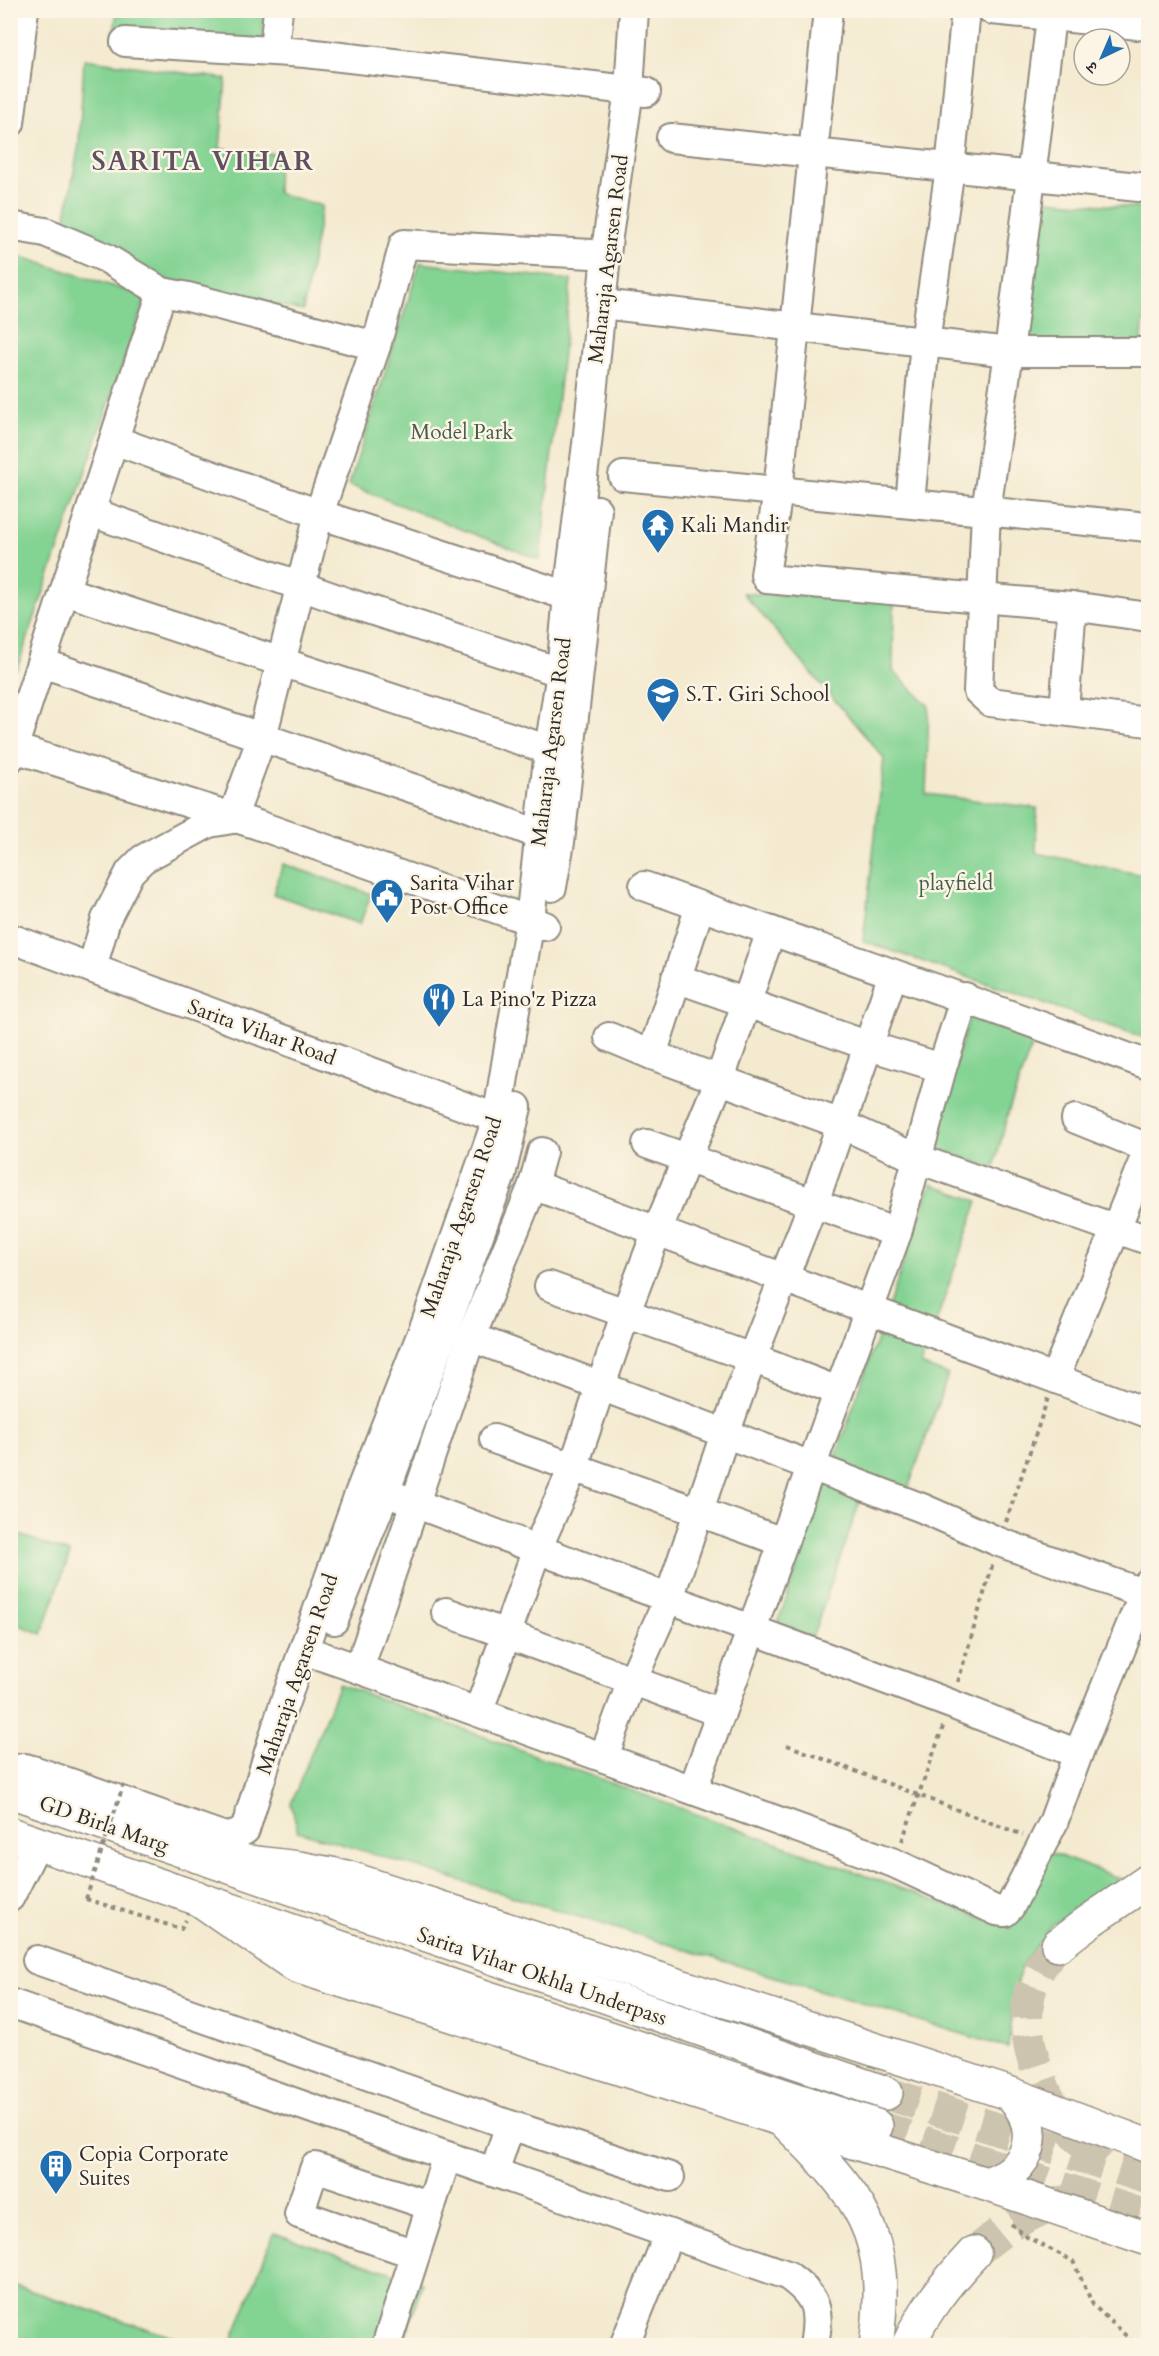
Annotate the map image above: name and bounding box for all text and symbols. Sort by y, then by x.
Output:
north arrow [1072,27,1132,87]
text: उ [1080,55,1104,79]
district label: SARITA VIHAR [91,143,315,180]
street label: Maharaja Agarsen Road [581,153,636,365]
park label: Model Park [410,418,514,447]
temple icon: Kali Mandir [640,507,676,554]
place label: Kali Mandir [681,511,788,540]
street label: Maharaja Agarsen Road [524,636,579,848]
school or university icon: S.T. Giri School [645,676,681,723]
place label: S.T. Giri School [686,680,830,709]
place label: Sarita Vihar Post Office [410,869,514,922]
park label: playfield [919,869,993,898]
public building icon: Sarita Vihar Post Office [369,877,405,924]
restaurant icon: La Pino'z Pizza [421,981,457,1028]
place label: La Pino'z Pizza [462,985,597,1014]
street label: Sarita Vihar Road [184,992,340,1073]
street label: Maharaja Agarsen Road [413,1113,509,1321]
street label: Maharaja Agarsen Road [249,1570,345,1778]
street label: GD Birla Marg [35,1789,173,1860]
street label: Sarita Vihar Okhla Underpass [413,1920,671,2033]
place label: Copia Corporate Suites [79,2140,229,2193]
building icon: Copia Corporate Suites [38,2148,74,2195]

